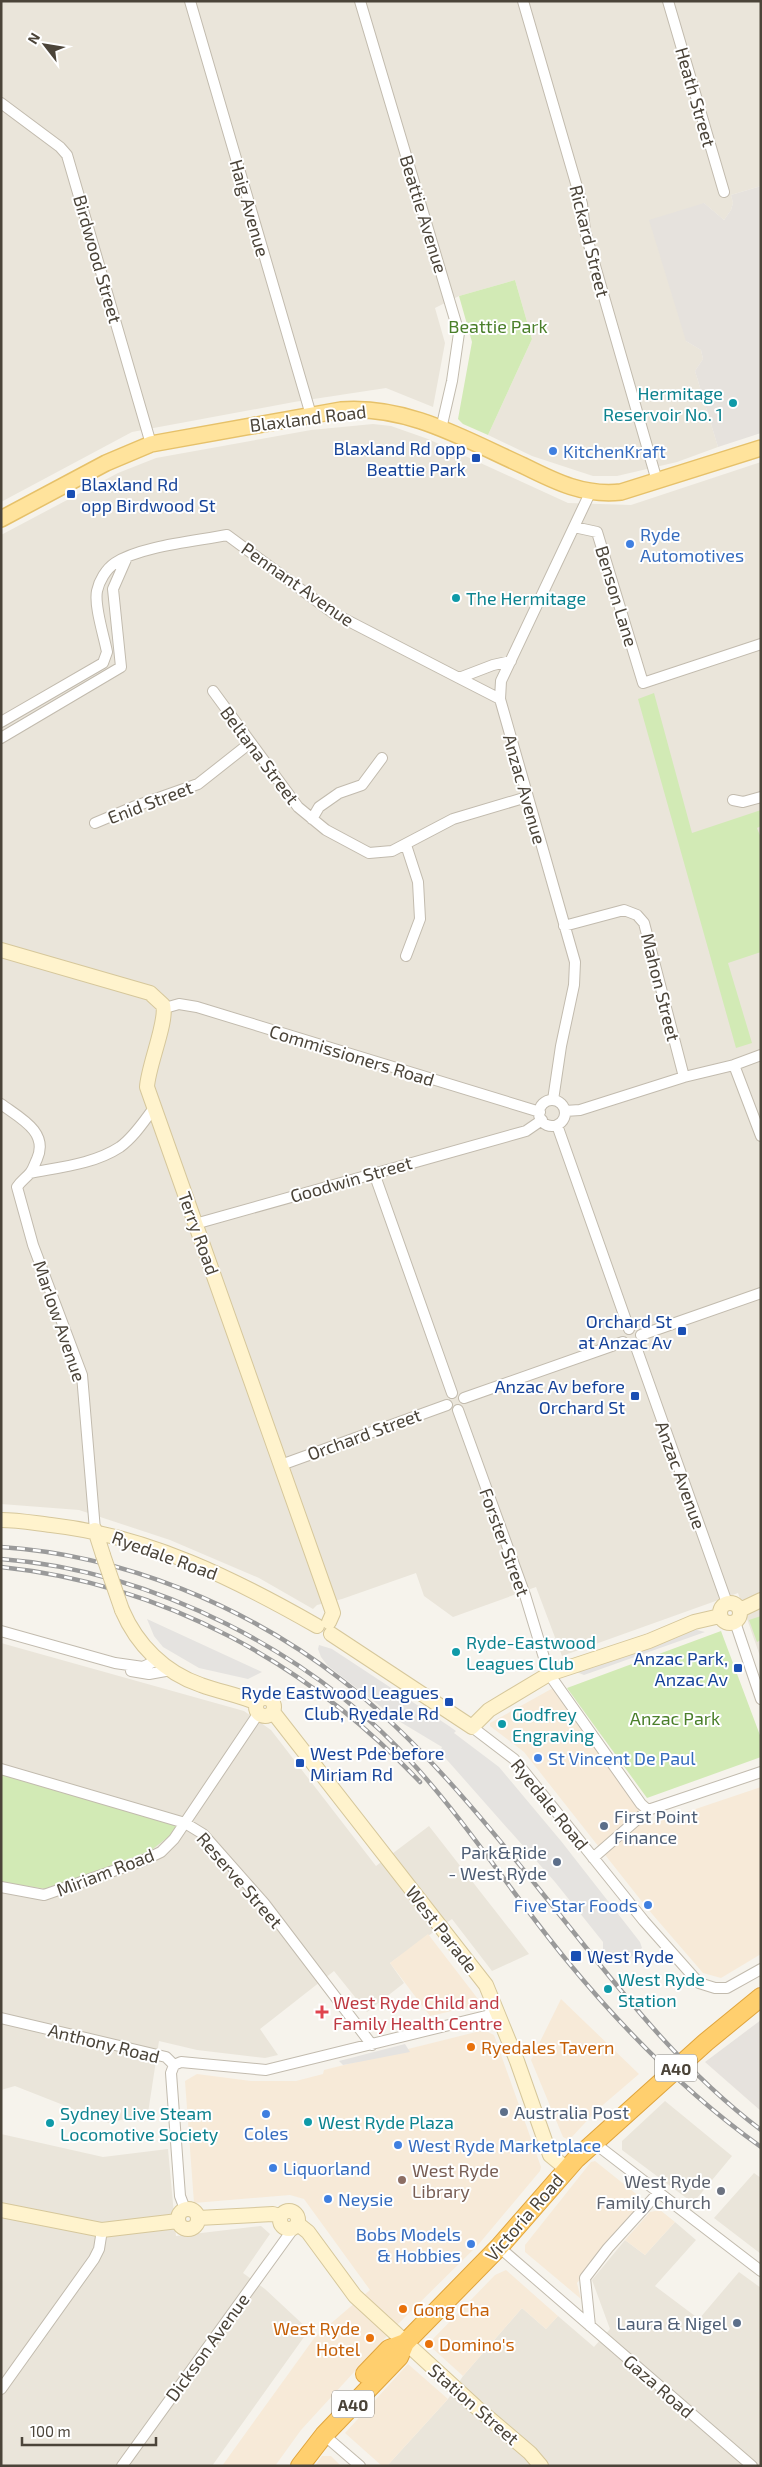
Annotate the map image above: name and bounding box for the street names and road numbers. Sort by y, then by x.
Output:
street label: Heath Street [671,44,721,150]
street label: Beattie Avenue [396,152,452,276]
street label: Haig Avenue [226,157,274,259]
street label: Rickard Street [565,183,615,300]
street label: Birdwood Street [69,192,127,326]
street label: Blaxland Road [248,400,368,436]
street label: Pennant Avenue [238,537,358,631]
street label: Benson Lane [591,543,643,649]
street label: Beltana Street [216,702,304,809]
street label: Anzac Avenue [499,731,551,847]
street label: Enid Street [104,776,196,828]
street label: Mahon Street [637,931,685,1044]
street label: Commissioners Road [267,1019,437,1091]
street label: Goodwin Street [287,1151,415,1207]
street label: Terry Road [174,1188,224,1278]
street label: Marlow Avenue [29,1257,91,1385]
street label: Orchard Street [304,1403,424,1465]
street label: Anzac Avenue [651,1418,711,1532]
street label: Forster Street [475,1485,535,1599]
street label: Ryedale Road [109,1526,221,1584]
street label: Ryedale Road [507,1754,593,1854]
street label: Reserve Street [192,1828,288,1933]
street label: Miriam Road [53,1843,157,1901]
street label: West Parade [401,1881,483,1977]
street label: Anthony Road [46,2019,162,2067]
road number: A40 [655,2054,697,2082]
street label: Victoria Road [480,2169,568,2265]
street label: Dickson Avenue [160,2289,254,2405]
street label: Gaza Road [619,2350,699,2422]
street label: Station Street [424,2359,524,2449]
road number: A40 [332,2390,374,2418]

